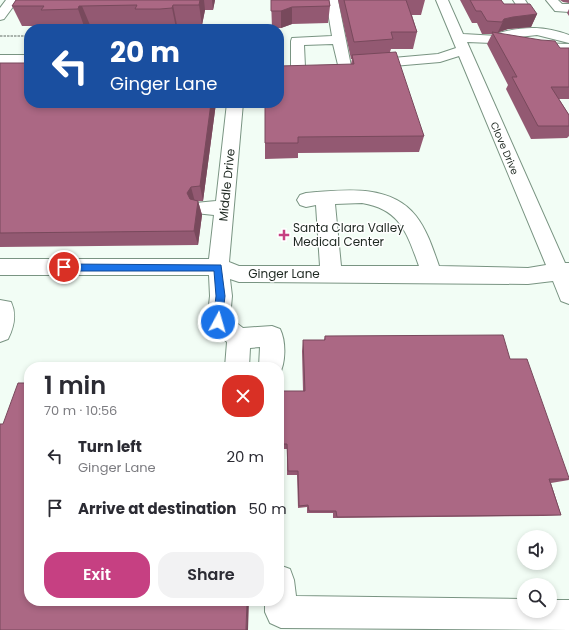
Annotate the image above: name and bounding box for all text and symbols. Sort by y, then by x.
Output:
text: 20 m [110,33,180,72]
icon: left [44,40,96,92]
text: Ginger Lane [110,71,217,96]
street label: Clove Drive [487,119,522,177]
street label: Middle Drive [214,148,239,222]
place label: Santa Clara Valley Medical Center [293,219,404,250]
marker: Santa Clara Valley Medical Center [278,229,290,241]
pin [47,250,81,284]
icon: arrive [53,256,75,278]
street label: Ginger Lane [248,265,320,282]
position arrow [197,301,239,343]
text: 1 min [44,369,106,402]
button: close [222,375,264,417]
text: 70 m · 10:56 [44,401,117,420]
text: Turn left [78,436,142,457]
icon: left [44,445,66,467]
text: 20 m [226,446,264,467]
text: Ginger Lane [78,458,156,477]
icon: arrive [44,497,66,519]
text: Arrive at destination [78,498,236,519]
text: 50 m [248,498,287,519]
map controls [517,530,557,618]
button: sound [517,530,557,570]
button: Exit [44,552,150,598]
button: Share [158,552,264,598]
button: search [517,578,557,618]

